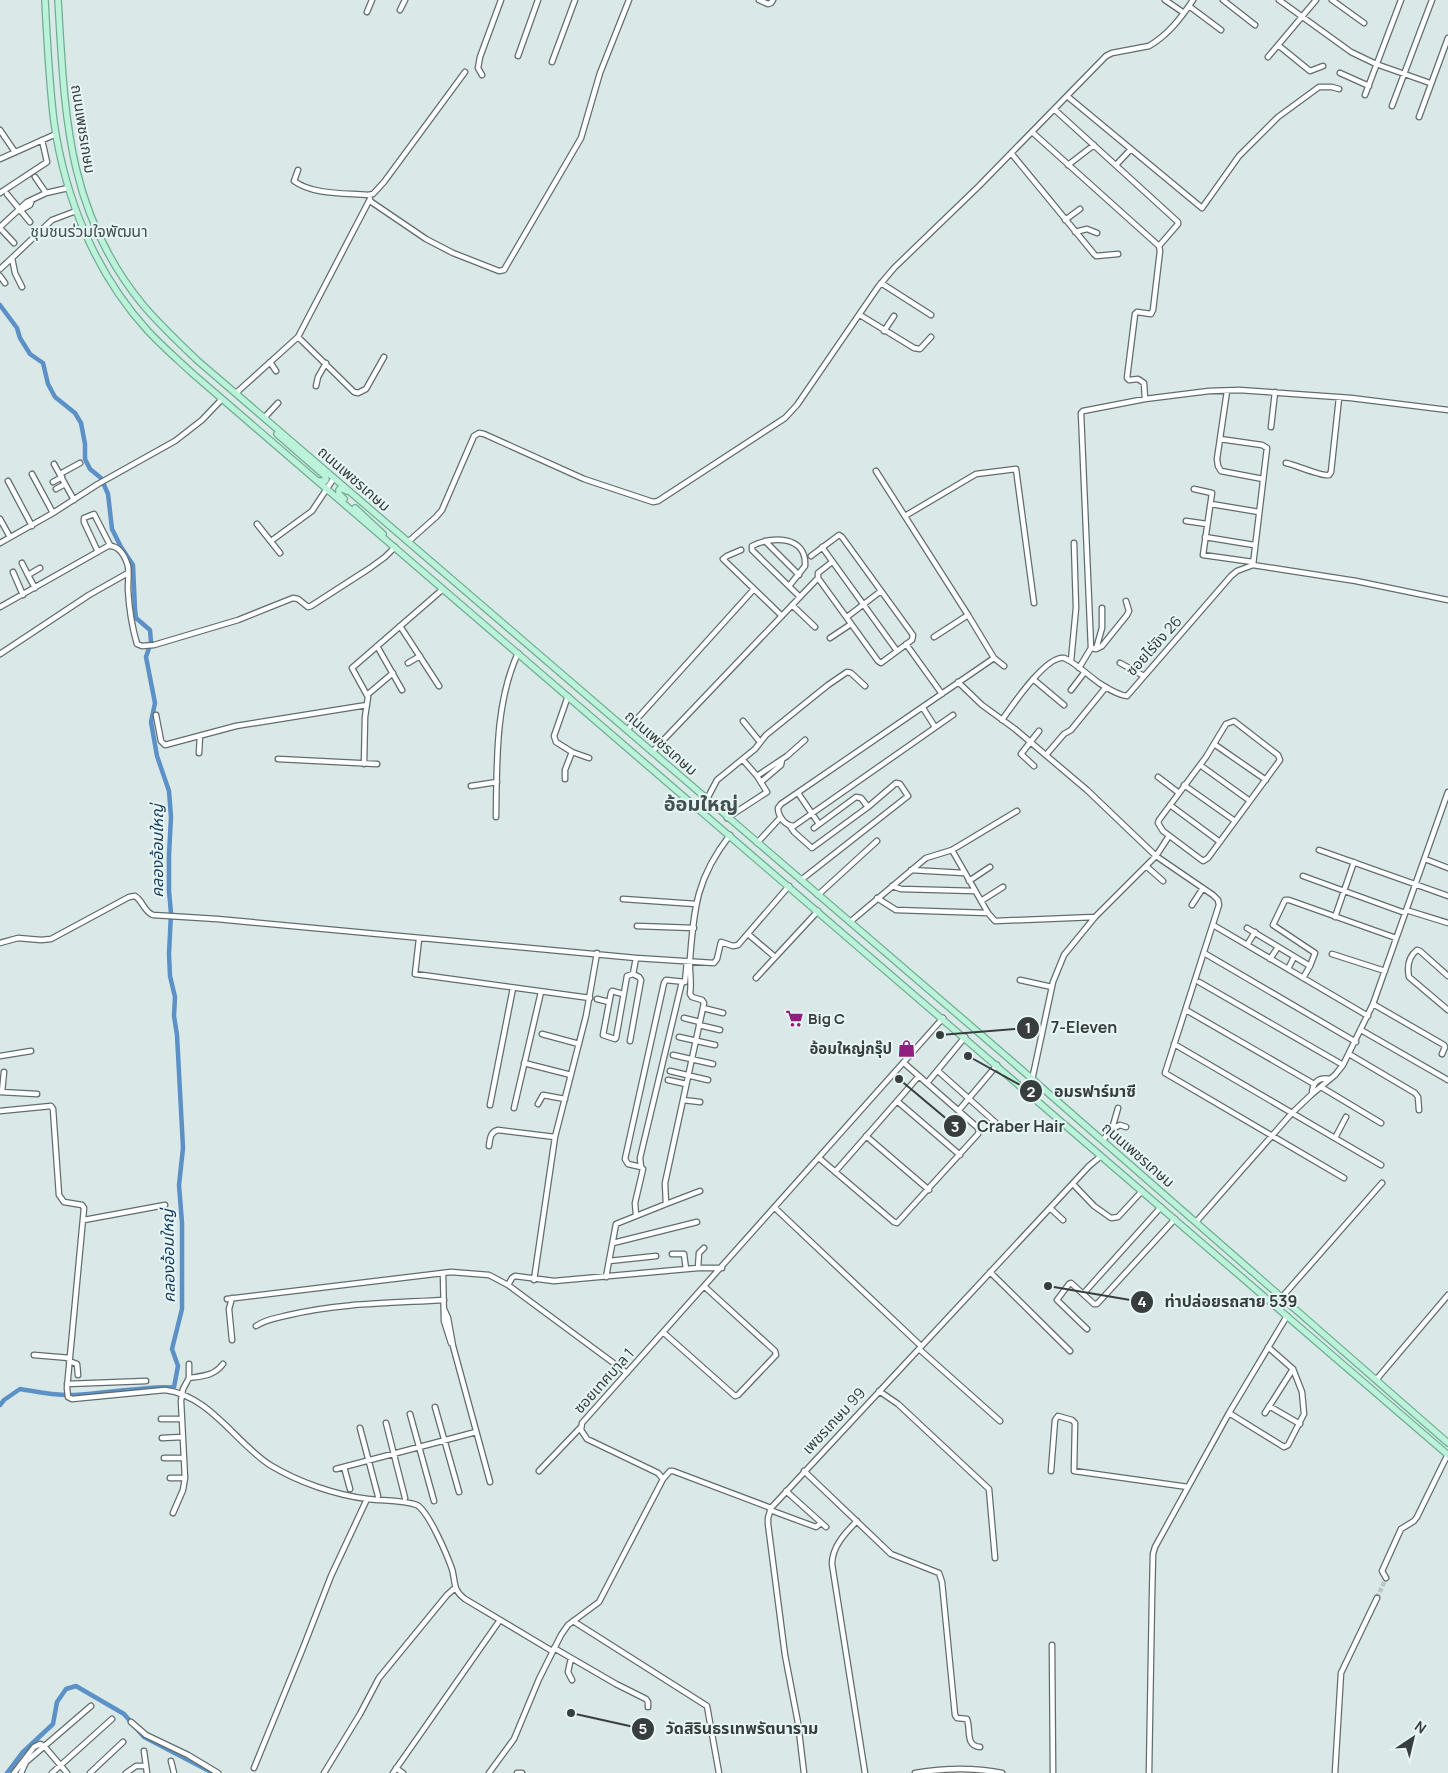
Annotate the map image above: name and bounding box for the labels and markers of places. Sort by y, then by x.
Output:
place label: Big C [808,1008,845,1029]
supermarket icon: Big C [784,1009,804,1029]
callout: 7-Eleven [1016,1012,1127,1043]
place label: อ้อมใหญ่กรุ๊ป [809,1038,892,1059]
shop icon: อ้อมใหญ่กรุ๊ป [896,1039,916,1059]
callout: อมรฟาร์มาซี [1019,1076,1146,1107]
callout: Craber Hair [942,1111,1075,1142]
callout: ท่าปล่อยรถสาย 539 [1129,1286,1308,1317]
callout: วัดสิรินธรเทพรัตนาราม [631,1713,829,1744]

